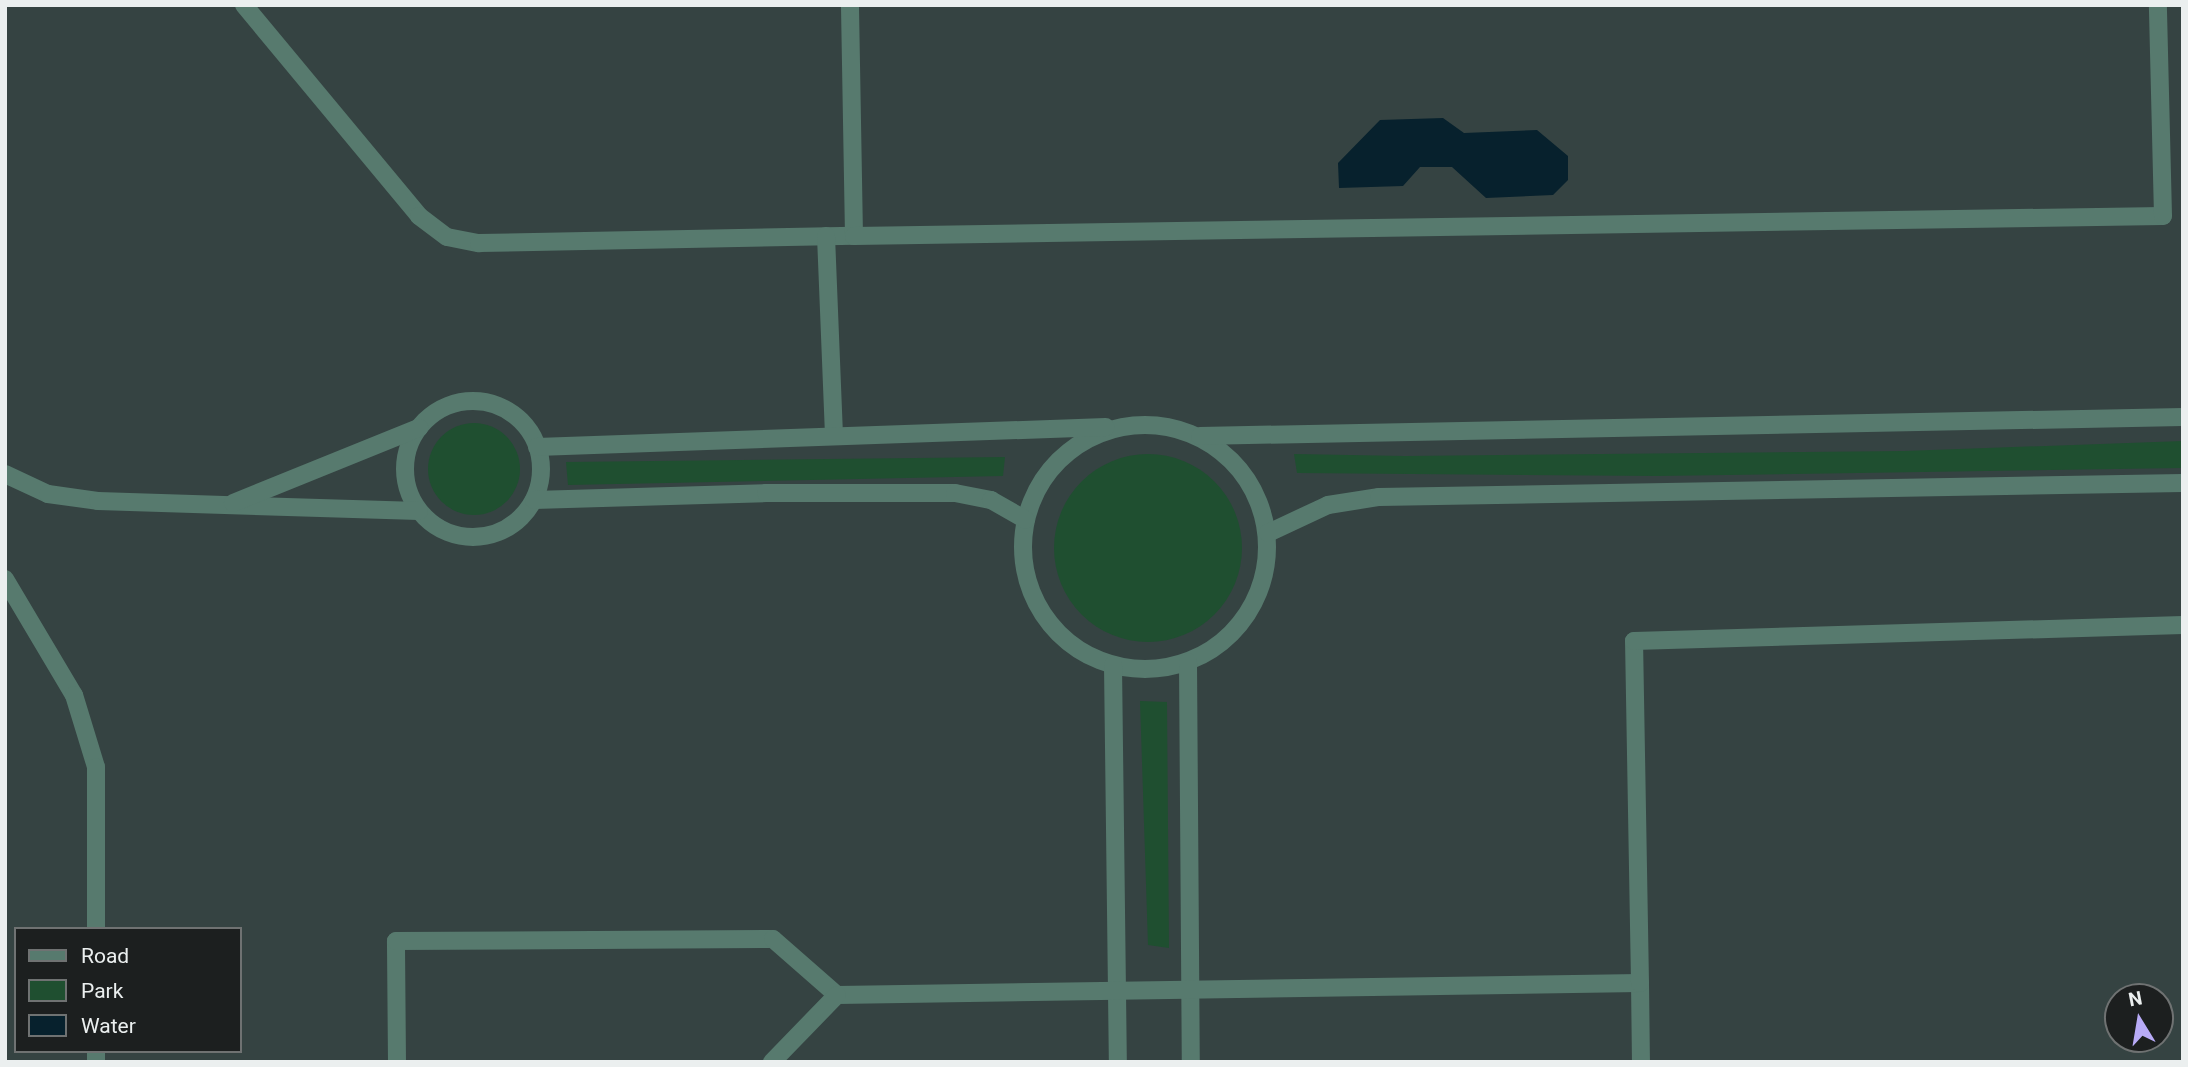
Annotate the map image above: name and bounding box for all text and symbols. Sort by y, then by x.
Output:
legend [14,927,242,1053]
text: Road [81,944,129,968]
text: Park [81,979,123,1003]
north arrow [2104,983,2174,1053]
text: N [2127,986,2144,1011]
text: Water [81,1014,136,1038]

